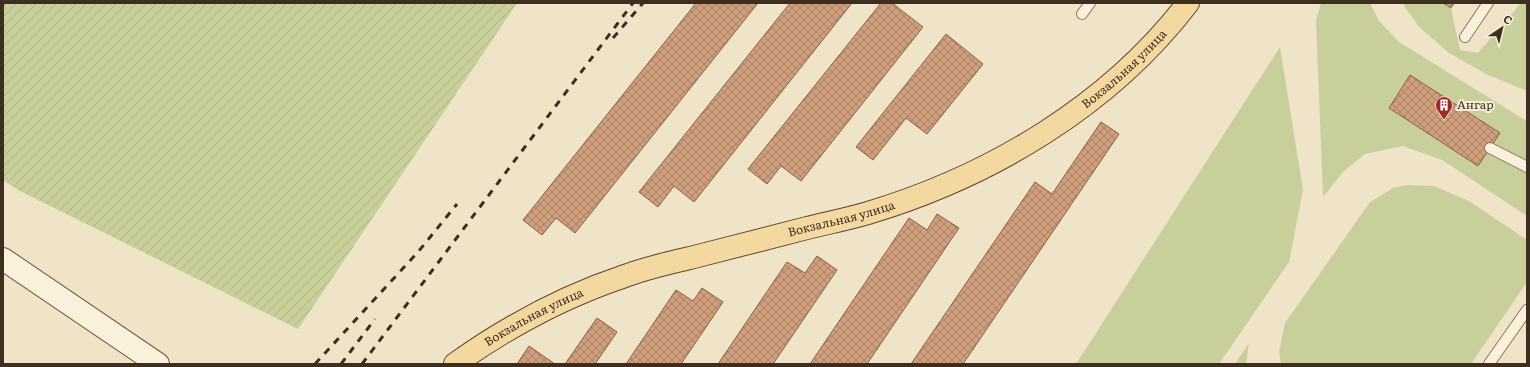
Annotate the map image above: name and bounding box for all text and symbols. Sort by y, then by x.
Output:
north arrow [1482,8,1522,48]
text: С [1501,10,1516,28]
street label: Вокзальная улица [1077,25,1171,112]
building icon: Ангар [1434,95,1454,120]
place label: Ангар [1457,95,1494,113]
street label: Вокзальная улица [786,195,897,241]
street label: Вокзальная улица [480,283,586,350]

